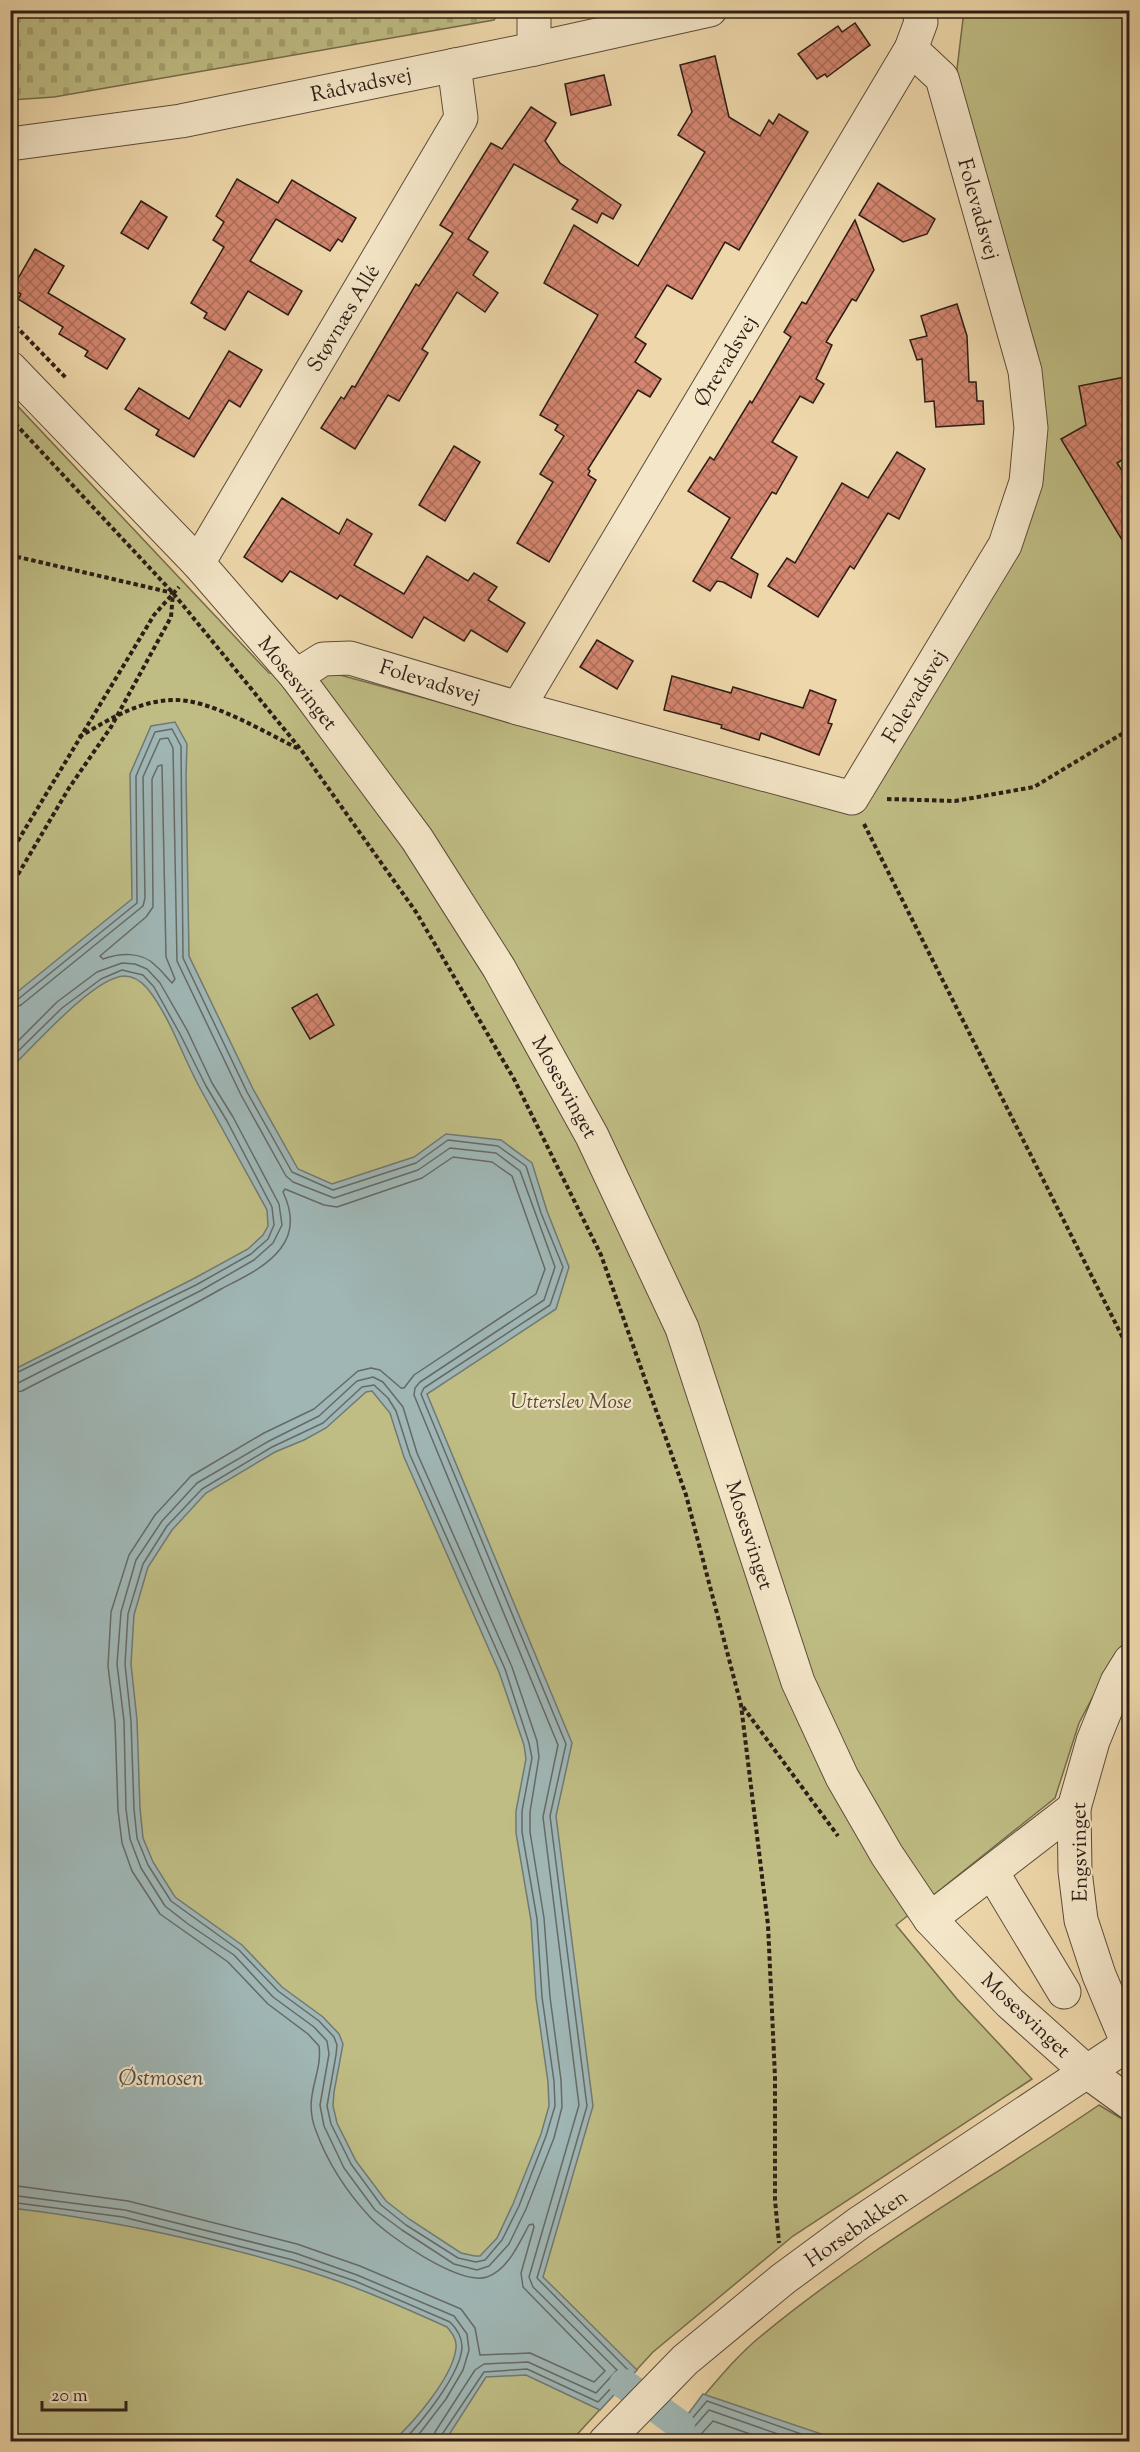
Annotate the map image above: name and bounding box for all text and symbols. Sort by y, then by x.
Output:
street label: Rådvadsvej [308,61,415,111]
street label: Folevadsvej [948,155,1006,264]
street label: Støvnæs Allé [301,260,389,378]
street label: Ørevadsvej [688,311,766,413]
street label: Mosesvinget [249,631,344,738]
street label: Folevadsvej [876,645,955,749]
street label: Folevadsvej [375,653,484,712]
street label: Mosesvinget [523,1031,604,1145]
park label: Utterslev Mose [510,1388,632,1418]
street label: Mosesvinget [716,1477,780,1594]
street label: Engsvinget [1065,1802,1097,1902]
street label: Mosesvinget [973,1967,1076,2066]
water label: Østmosen [119,2064,204,2096]
street label: Horsebakken [800,2183,915,2276]
scale bar [42,2374,126,2412]
text: 20 m [51,2384,88,2410]

